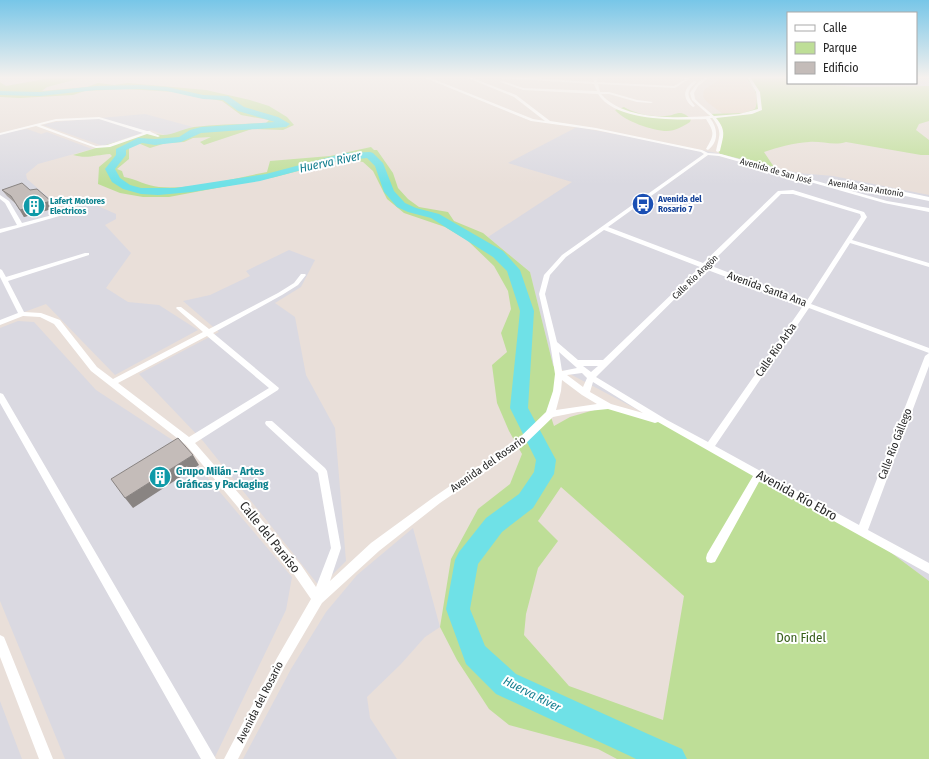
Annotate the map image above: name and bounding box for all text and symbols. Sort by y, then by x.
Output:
legend [787,12,917,84]
text: Calle [823,21,847,35]
text: Parque [823,41,857,55]
text: Edificio [823,61,859,75]
water label: Huerva River [298,149,363,175]
street label: Avenida de San José [739,156,814,186]
street label: Avenida San Antonio [828,177,905,199]
bus stop icon: Avenida del Rosario 7 [630,191,656,217]
building icon: Lafert Motores Electricos [21,193,47,219]
place label: Avenida del Rosario 7 [657,194,702,214]
place label: Lafert Motores Electricos [50,196,105,216]
street label: Calle Río Aragón [670,253,720,301]
street label: Avenida Santa Ana [725,269,809,309]
street label: Calle Río Arba [753,321,799,379]
street label: Calle Río Gállego [875,406,915,481]
street label: Avenida del Rosario [448,433,528,495]
building icon: Grupo Milán - Artes Gráficas y Packaging [147,464,173,490]
place label: Grupo Milán - Artes Gráficas y Packaging [176,465,269,491]
street label: Avenida Río Ebro [754,467,840,523]
street label: Calle del Paraíso [237,498,303,576]
park label: Don Fidel [776,630,826,645]
street label: Avenida del Rosario [234,659,286,745]
water label: Huerva River [501,674,564,715]

